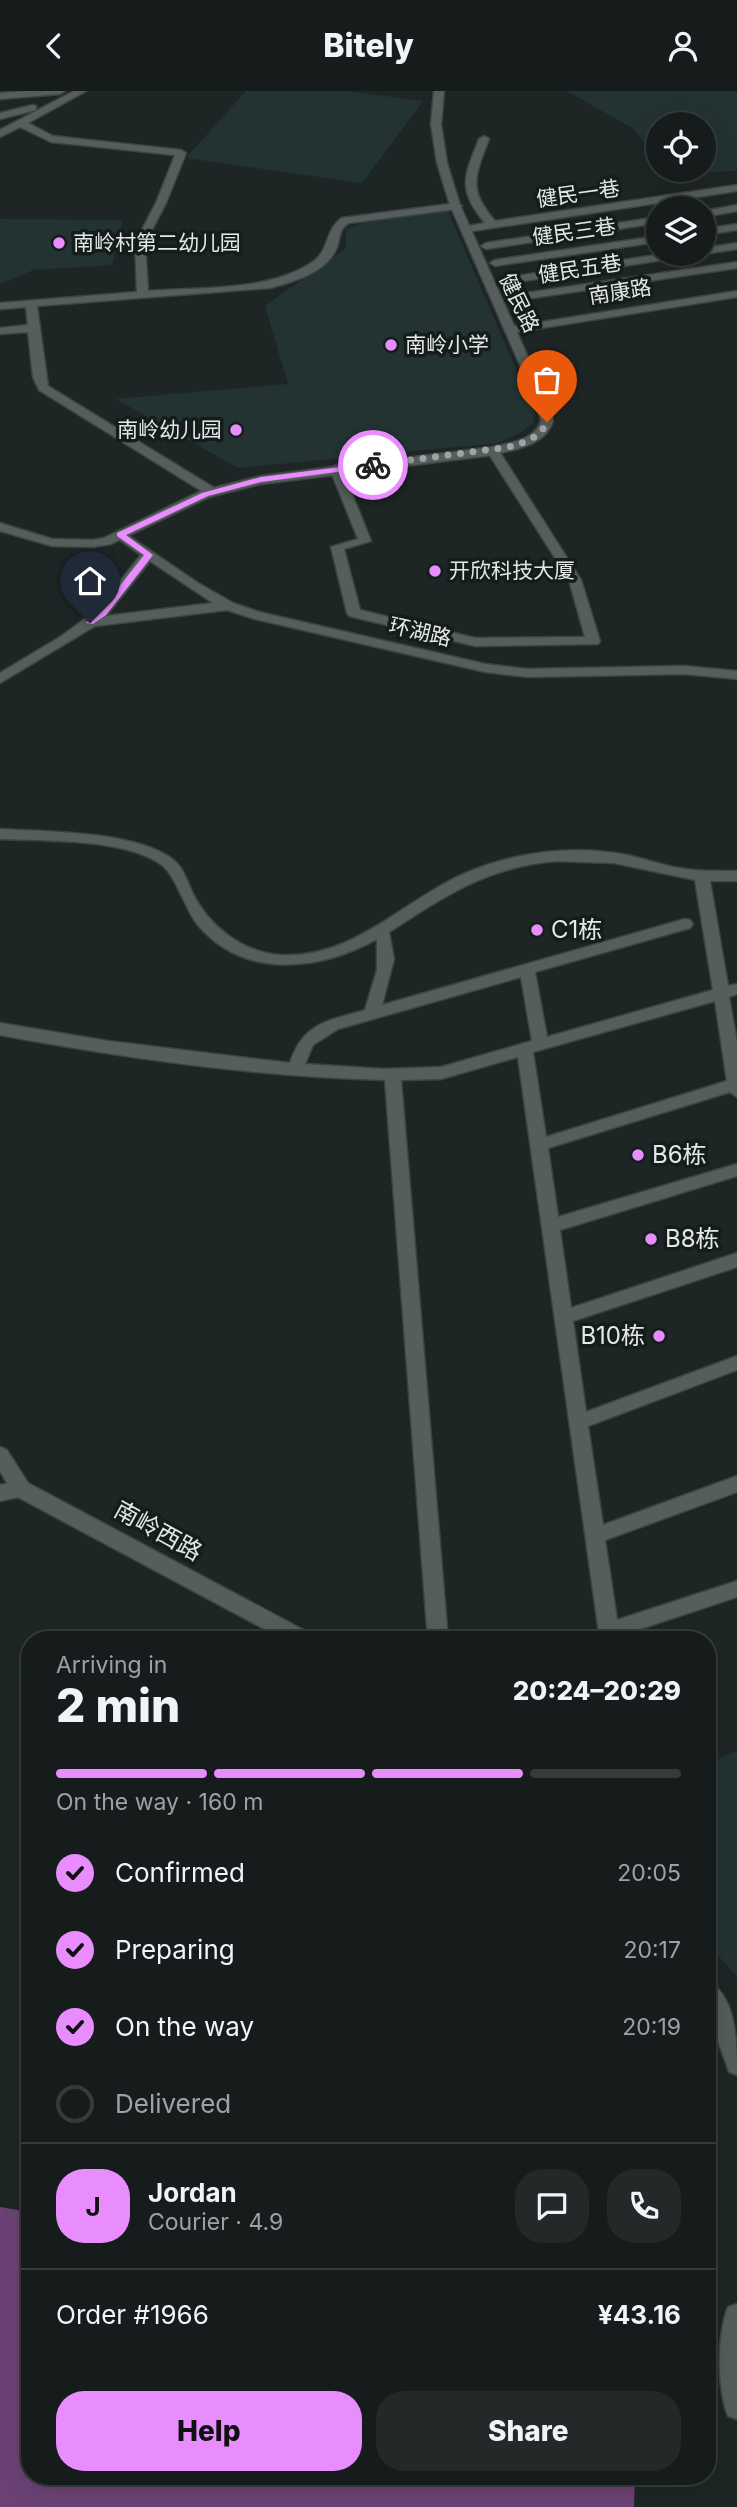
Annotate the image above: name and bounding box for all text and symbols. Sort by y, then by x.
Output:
text: Bitely [323,26,414,65]
icon: back [35,27,73,65]
icon: person [664,27,702,65]
map controls [646,112,716,266]
button: locate [646,112,716,182]
street label: 健民一巷 [535,175,621,212]
button: layers [646,196,716,266]
street label: 健民三巷 [531,213,617,250]
place label: 南岭村第二幼儿园 [73,230,241,255]
marker: 南岭村第二幼儿园 [51,235,67,251]
street label: 健民五巷 [536,250,623,287]
street label: 健民路 [494,269,544,337]
street label: 南康路 [587,274,653,309]
place label: 南岭小学 [405,332,489,357]
marker: 南岭小学 [383,337,399,353]
pin [517,350,577,422]
icon: bag [528,361,566,399]
place label: 南岭幼儿园 [117,417,222,442]
marker: 南岭幼儿园 [228,422,244,438]
courier [338,430,408,500]
icon: bike [354,446,392,484]
pin [60,551,120,623]
place label: 开欣科技大厦 [449,558,575,583]
icon: home [71,562,109,600]
marker: 开欣科技大厦 [427,563,443,579]
street label: 环湖路 [387,612,454,651]
place label: C1栋 [551,915,602,944]
marker: C1栋 [529,922,545,938]
place label: B6栋 [652,1140,707,1169]
marker: B6栋 [630,1147,646,1163]
place label: B8栋 [665,1224,720,1253]
marker: B8栋 [643,1231,659,1247]
place label: B10栋 [580,1321,645,1350]
marker: B10栋 [651,1328,667,1344]
street label: 南岭西路 [109,1495,207,1567]
text: Arriving in [56,1651,167,1679]
text: 20:24–20:29 [513,1675,681,1706]
text: 2 min [56,1677,180,1733]
text: On the way · 160 m [56,1788,263,1816]
icon: check [56,1854,94,1892]
text: Confirmed [115,1857,245,1888]
text: 20:05 [617,1859,681,1887]
icon: check [56,1931,94,1969]
text: Preparing [115,1934,235,1965]
text: 20:17 [623,1936,681,1964]
icon: check [56,2008,94,2046]
text: On the way [115,2011,254,2042]
text: 20:19 [622,2013,681,2041]
text: Delivered [115,2088,231,2119]
button: chat [515,2169,589,2243]
button: phone [607,2169,681,2243]
text: Jordan [148,2177,237,2208]
text: J [85,2191,101,2222]
text: Courier · 4.9 [148,2208,283,2236]
text: Order #1966 [56,2299,209,2330]
text: ¥43.16 [598,2299,681,2330]
button: Help [56,2391,362,2471]
button: Share [376,2391,681,2471]

